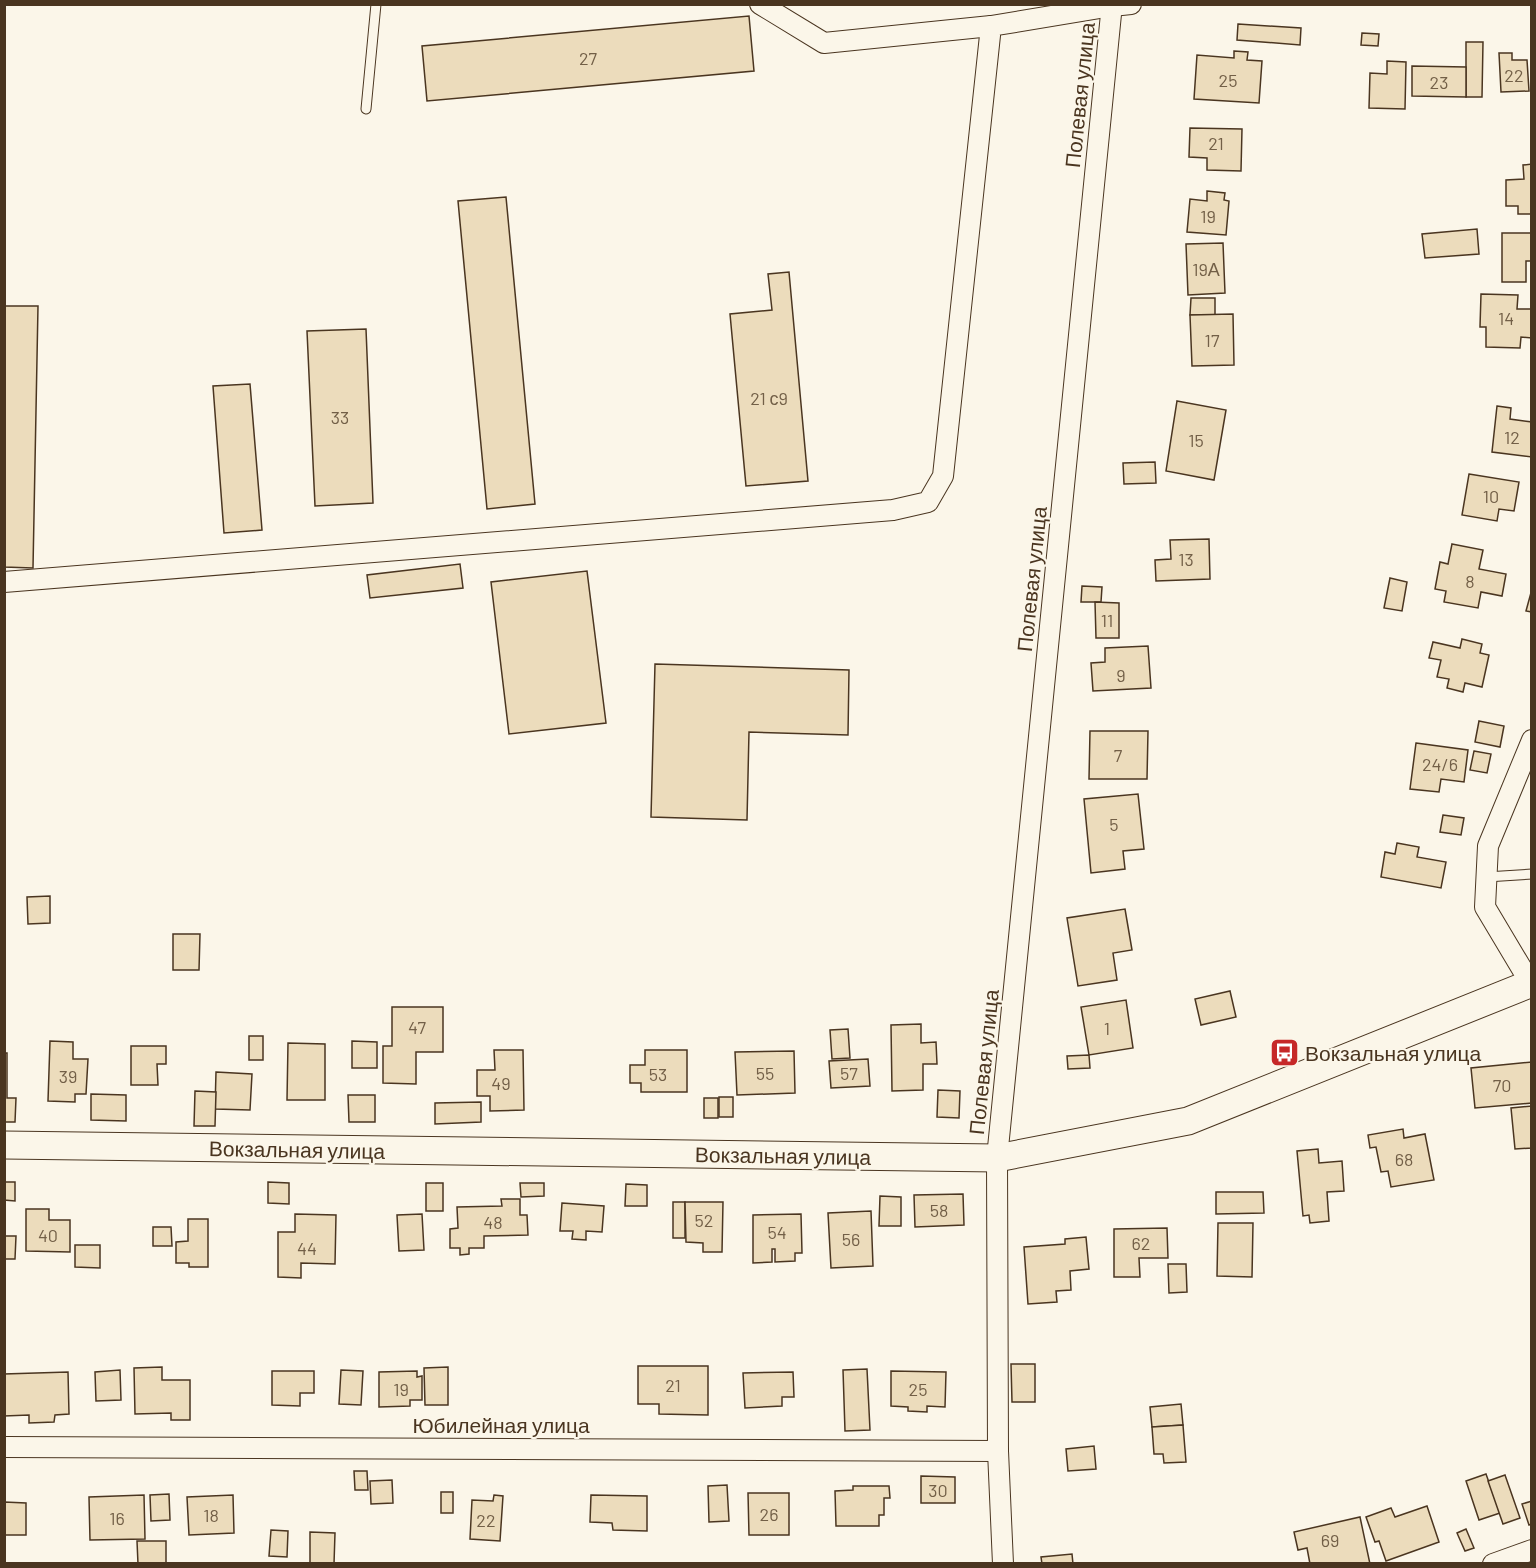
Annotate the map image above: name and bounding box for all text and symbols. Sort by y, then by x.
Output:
street label: Полевая улица [1059,21,1099,169]
house number: 27 [579,47,598,69]
house number: 22 [1504,64,1524,86]
house number: 25 [1219,69,1237,91]
house number: 23 [1430,71,1448,93]
house number: 21 [1208,132,1224,154]
house number: 19 [1200,205,1216,227]
house number: 19А [1192,258,1220,280]
house number: 14 [1498,307,1514,329]
house number: 17 [1205,329,1220,351]
house number: 21 с9 [750,387,788,409]
house number: 33 [331,406,349,428]
house number: 12 [1504,426,1520,448]
house number: 15 [1188,429,1204,451]
house number: 10 [1483,485,1499,507]
street label: Полевая улица [1011,505,1051,653]
house number: 13 [1178,548,1194,570]
house number: 8 [1465,570,1475,592]
house number: 11 [1101,609,1113,631]
house number: 9 [1116,664,1126,686]
house number: 7 [1114,744,1123,766]
house number: 24/6 [1422,753,1458,775]
house number: 5 [1109,813,1119,835]
street label: Полевая улица [963,988,1003,1136]
house number: 47 [408,1016,426,1038]
house number: 1 [1104,1017,1110,1039]
bus stop icon: Вокзальная улица [1268,1036,1300,1068]
place label: Вокзальная улица [1305,1040,1482,1065]
house number: 55 [756,1062,774,1084]
house number: 57 [840,1062,858,1084]
house number: 53 [649,1063,667,1085]
house number: 39 [59,1065,77,1087]
house number: 49 [491,1072,511,1094]
house number: 70 [1493,1074,1511,1096]
street label: Вокзальная улица [209,1135,386,1163]
street label: Вокзальная улица [695,1141,872,1169]
house number: 68 [1395,1148,1413,1170]
house number: 58 [930,1199,948,1221]
house number: 52 [695,1209,713,1231]
house number: 48 [483,1211,503,1233]
house number: 54 [767,1221,787,1243]
house number: 40 [38,1224,58,1246]
house number: 56 [842,1228,860,1250]
house number: 62 [1132,1232,1150,1254]
house number: 44 [297,1237,317,1259]
house number: 21 [665,1374,681,1396]
house number: 19 [393,1378,409,1400]
house number: 25 [909,1378,927,1400]
street label: Юбилейная улица [412,1412,590,1437]
house number: 30 [928,1479,948,1501]
house number: 26 [760,1503,778,1525]
house number: 18 [203,1504,219,1526]
house number: 16 [109,1507,125,1529]
house number: 22 [476,1509,496,1531]
house number: 69 [1321,1529,1339,1551]

